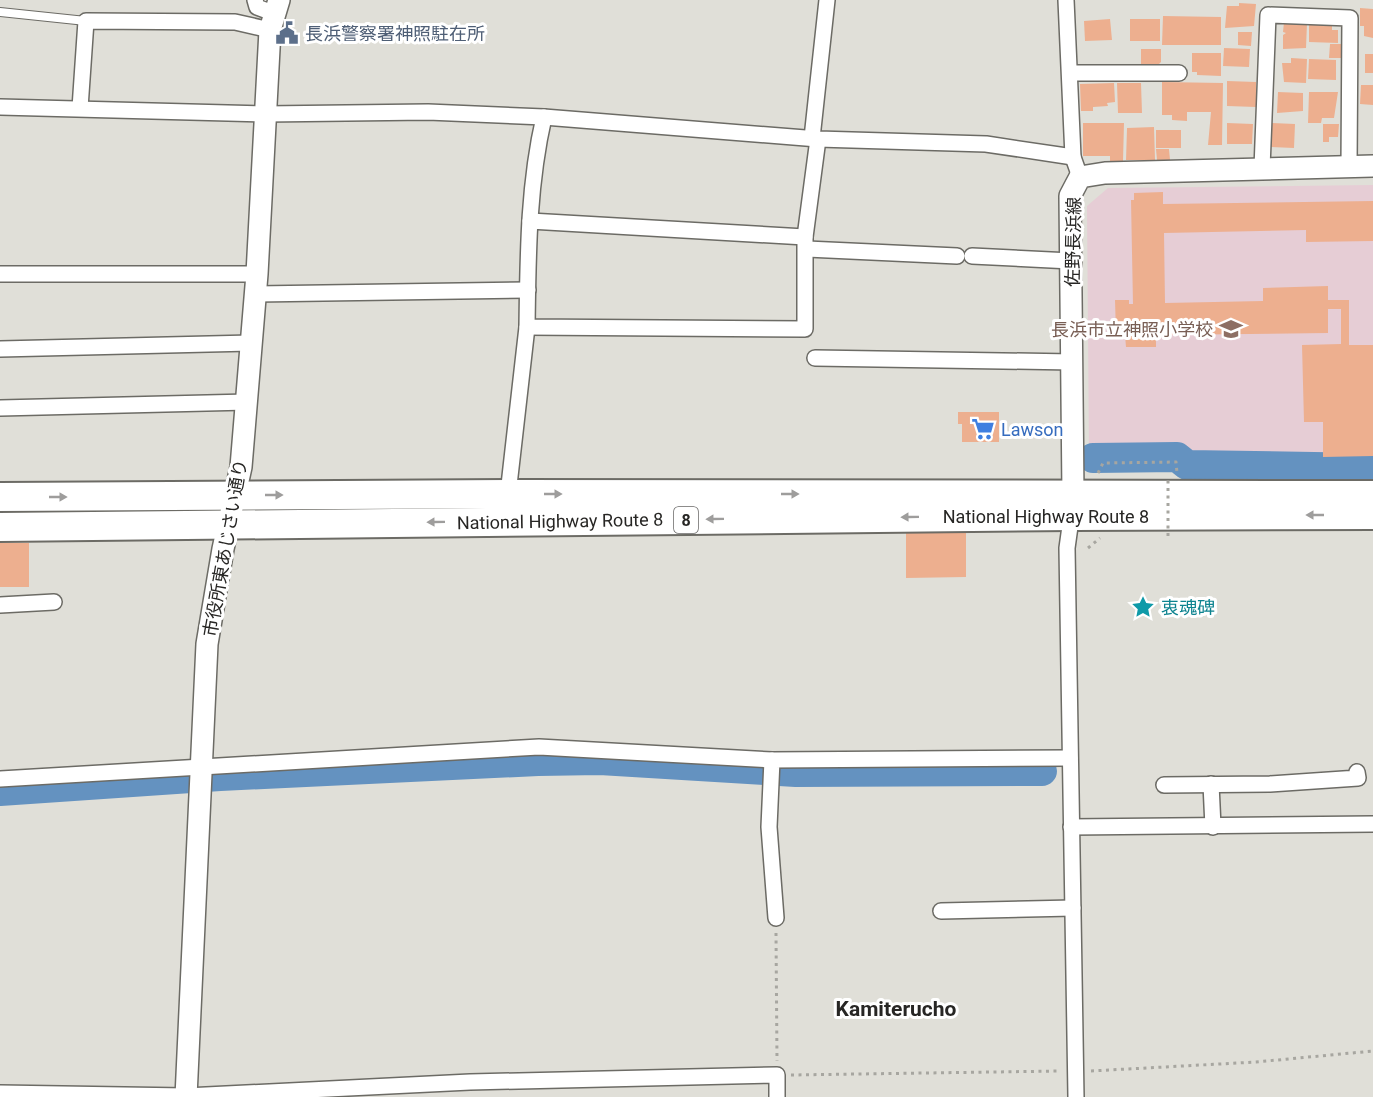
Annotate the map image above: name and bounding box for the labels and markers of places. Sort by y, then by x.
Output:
public building icon: 長浜警察署神照駐在所 [274,20,300,46]
place label: 長浜警察署神照駐在所 [305,23,485,44]
school or university icon: 長浜市立神照小学校 [1218,316,1244,342]
place label: 長浜市立神照小学校 [1051,319,1213,340]
supermarket icon: Lawson [970,416,996,442]
place label: Lawson [1001,419,1064,440]
place icon: 衷魂碑 [1130,594,1156,620]
place label: 衷魂碑 [1161,597,1215,618]

